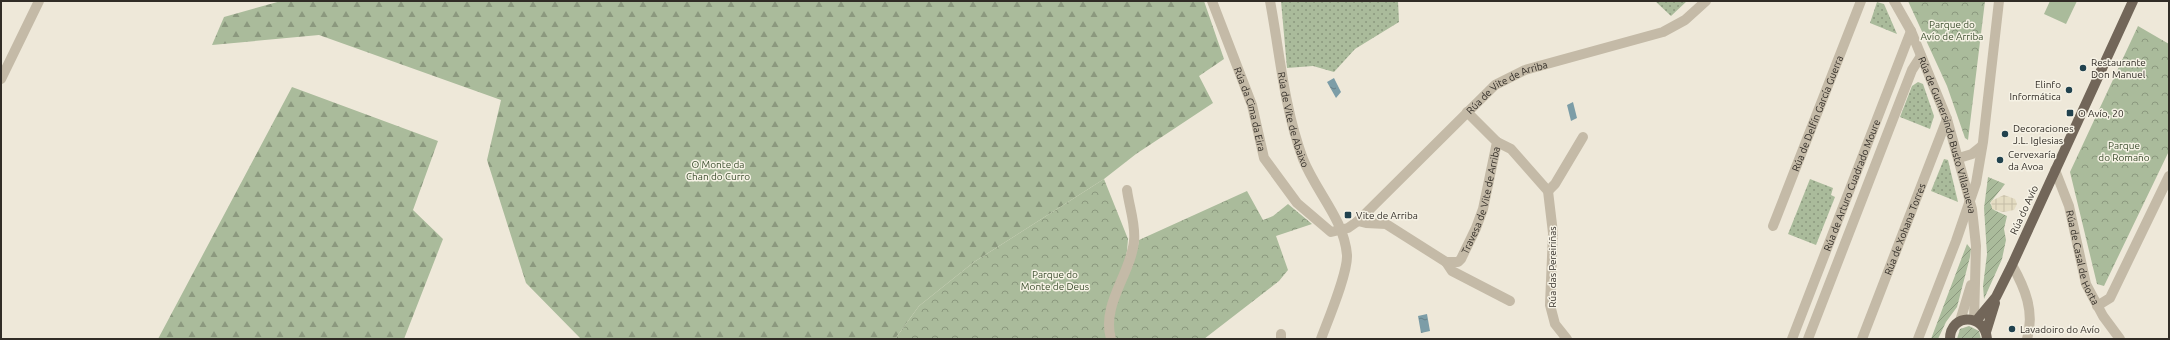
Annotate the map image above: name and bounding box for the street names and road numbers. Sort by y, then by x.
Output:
street label: Rúa de Delfín García Guerra [1789,54,1845,173]
street label: Rúa de Gumersindo Busto Villanueva [1917,55,1978,214]
street label: Rúa de Vite de Arriba [1464,59,1549,116]
street label: Rúa da Cima da Eira [1232,65,1268,152]
street label: Rúa de Vite de Abaixo [1276,71,1311,169]
street label: Rúa de Arturo Cuadrado Moure [1821,118,1882,252]
street label: Travesa de Vite de Arriba [1459,145,1501,256]
street label: Rúa de Xohana Torres [1882,182,1927,276]
street label: Rúa do Avío [2008,184,2040,236]
street label: Rúa de Casal de Horta [2065,209,2101,307]
street label: Rúa das Pereiriñas [1547,226,1558,308]

